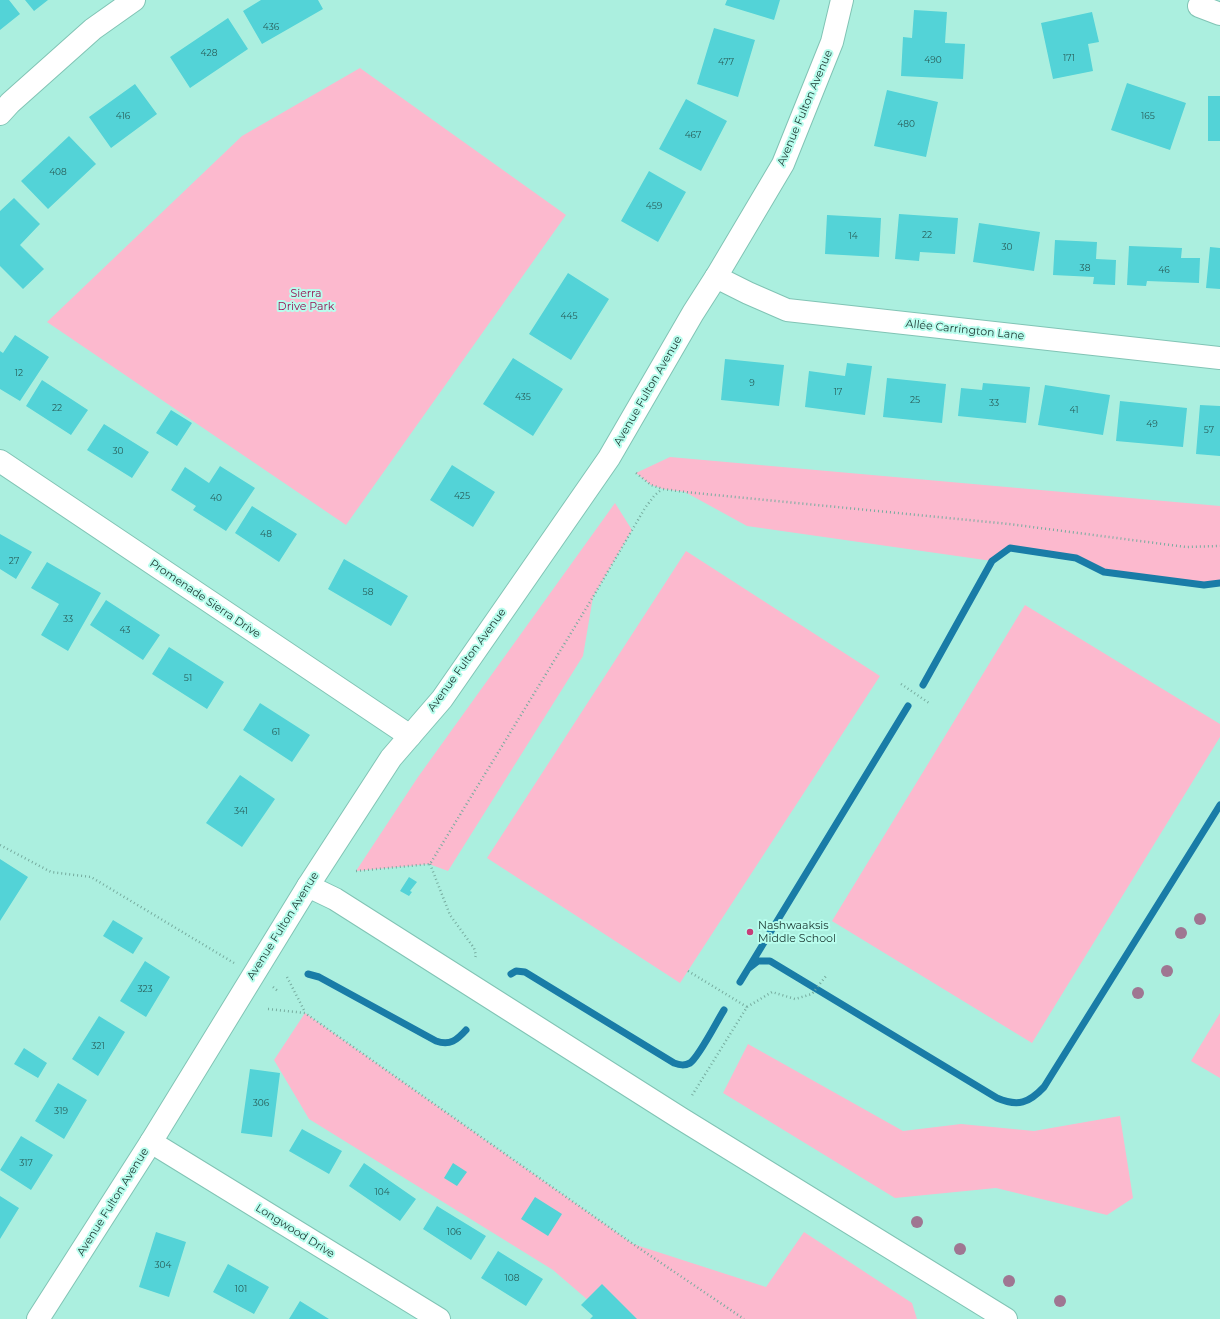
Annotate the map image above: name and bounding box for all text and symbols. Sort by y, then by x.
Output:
house number: 436 [263,22,279,32]
house number: 428 [201,48,217,58]
street label: Avenue Fulton Avenue [775,48,835,168]
house number: 171 [1063,53,1075,63]
house number: 490 [924,55,942,65]
house number: 477 [718,57,734,67]
house number: 416 [116,111,130,121]
house number: 165 [1141,111,1155,121]
house number: 480 [897,119,915,129]
house number: 467 [685,130,701,140]
house number: 408 [49,167,67,177]
house number: 459 [646,201,662,211]
house number: 22 [922,230,932,240]
house number: 14 [848,231,858,241]
house number: 30 [1001,242,1013,252]
house number: 38 [1080,263,1090,273]
house number: 46 [1158,265,1170,275]
park label: Sierra Drive Park [278,287,334,313]
house number: 445 [561,311,577,321]
street label: Allée Carrington Lane [905,317,1025,343]
street label: Avenue Fulton Avenue [611,334,685,448]
house number: 12 [15,368,23,378]
house number: 9 [749,378,755,388]
house number: 17 [834,387,842,397]
house number: 435 [515,392,531,402]
house number: 25 [910,395,920,405]
house number: 33 [989,398,999,408]
house number: 22 [52,403,62,413]
house number: 41 [1070,405,1078,415]
house number: 49 [1146,419,1158,429]
house number: 57 [1204,425,1214,435]
house number: 30 [112,446,124,456]
house number: 425 [454,491,470,501]
house number: 40 [210,493,222,503]
house number: 48 [260,529,272,539]
house number: 27 [9,556,19,566]
street label: Promenade Sierra Drive [147,557,263,641]
house number: 58 [363,587,373,597]
street label: Avenue Fulton Avenue [425,606,509,714]
house number: 33 [63,614,73,624]
house number: 43 [120,625,130,635]
house number: 51 [184,673,192,683]
house number: 61 [272,727,280,737]
house number: 341 [234,806,248,816]
street label: Avenue Fulton Avenue [244,870,322,982]
place label: Nashwaaksis Middle School [758,919,836,945]
marker: Nashwaaksis Middle School [745,927,755,937]
house number: 323 [137,984,153,994]
house number: 321 [91,1041,105,1051]
house number: 306 [253,1098,269,1108]
house number: 319 [54,1106,68,1116]
street label: Avenue Fulton Avenue [74,1146,152,1258]
house number: 317 [19,1158,33,1168]
house number: 104 [374,1187,390,1197]
street label: Longwood Drive [253,1201,337,1261]
house number: 106 [447,1227,461,1237]
house number: 304 [155,1260,171,1270]
house number: 108 [505,1273,519,1283]
house number: 101 [235,1284,247,1294]

